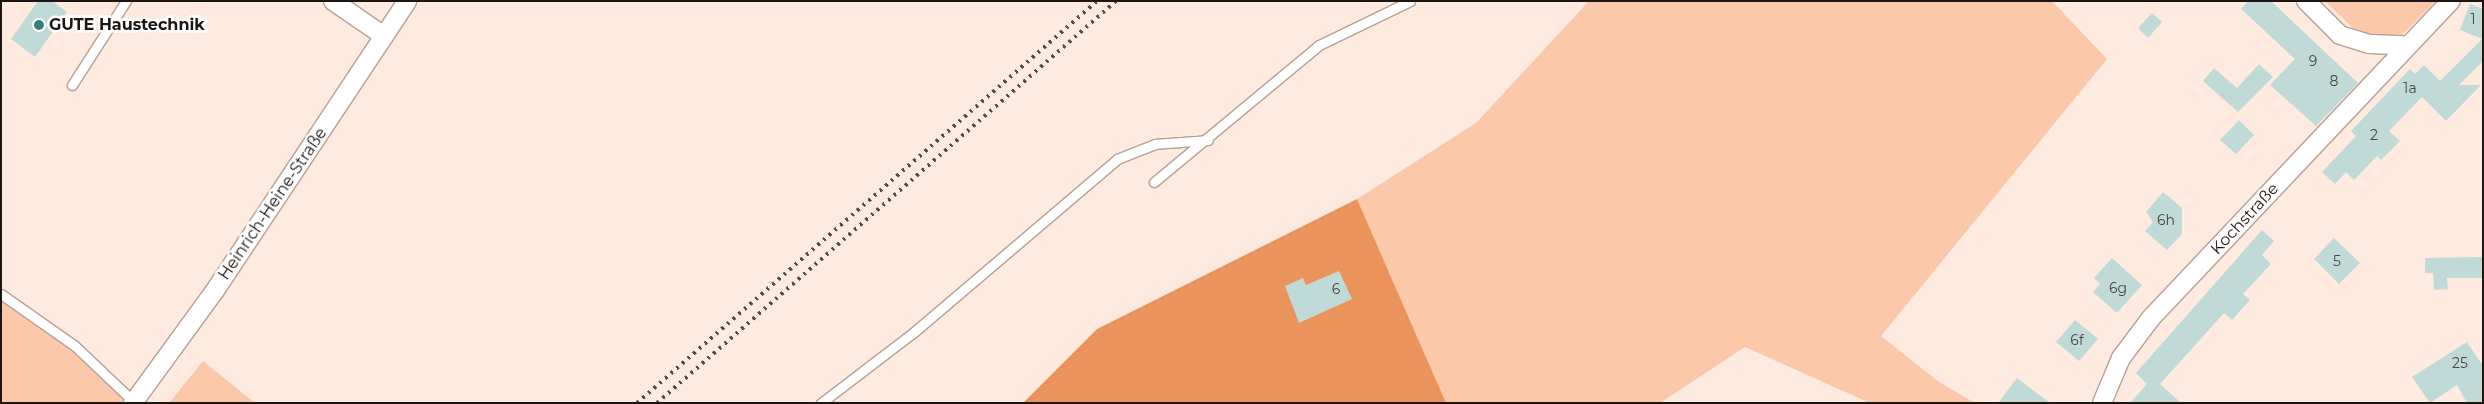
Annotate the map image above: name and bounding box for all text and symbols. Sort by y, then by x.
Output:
house number: 1 [2470,11,2476,27]
place label: GUTE Haustechnik [49,15,205,35]
marker: GUTE Haustechnik [33,19,45,31]
house number: 9 [2309,53,2317,69]
house number: 8 [2330,73,2338,89]
house number: 1a [2403,80,2417,96]
street label: Heinrich-Heine-Straße [215,124,331,284]
house number: 2 [2370,127,2378,143]
street label: Kochstraße [2207,179,2283,259]
house number: 6h [2157,212,2175,228]
house number: 5 [2333,253,2341,269]
house number: 6g [2109,280,2127,296]
house number: 6 [1332,281,1340,297]
house number: 6f [2070,332,2084,348]
house number: 25 [2452,355,2468,371]

